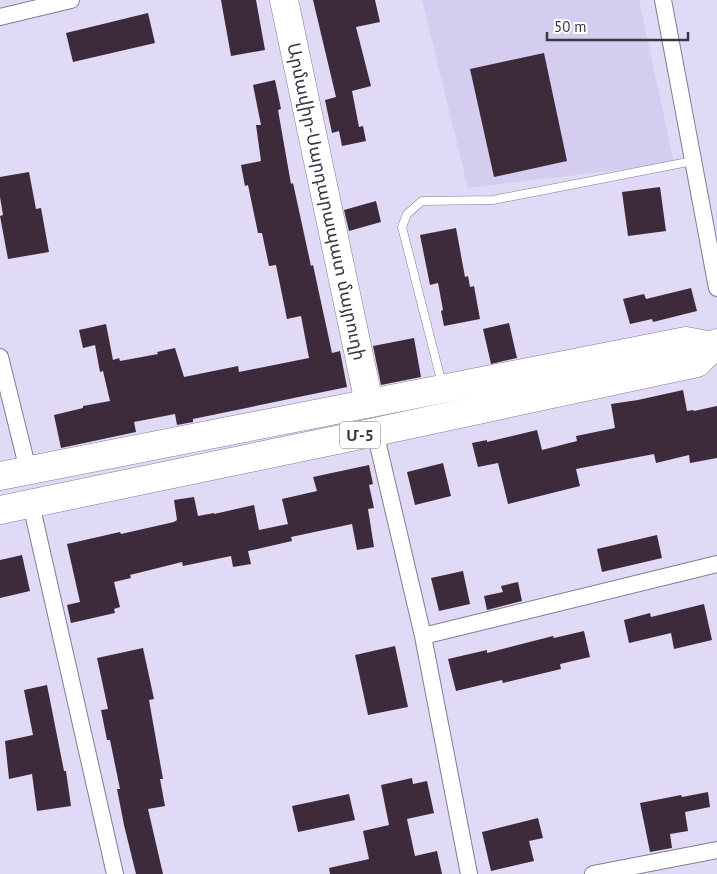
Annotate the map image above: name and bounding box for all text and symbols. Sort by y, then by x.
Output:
scale bar [547,10,688,42]
text: 50 m [554,17,587,36]
street label: Արմավիր-Սարդարապատ մայրուղի [282,41,372,362]
road number: Մ-5 [340,422,380,448]

